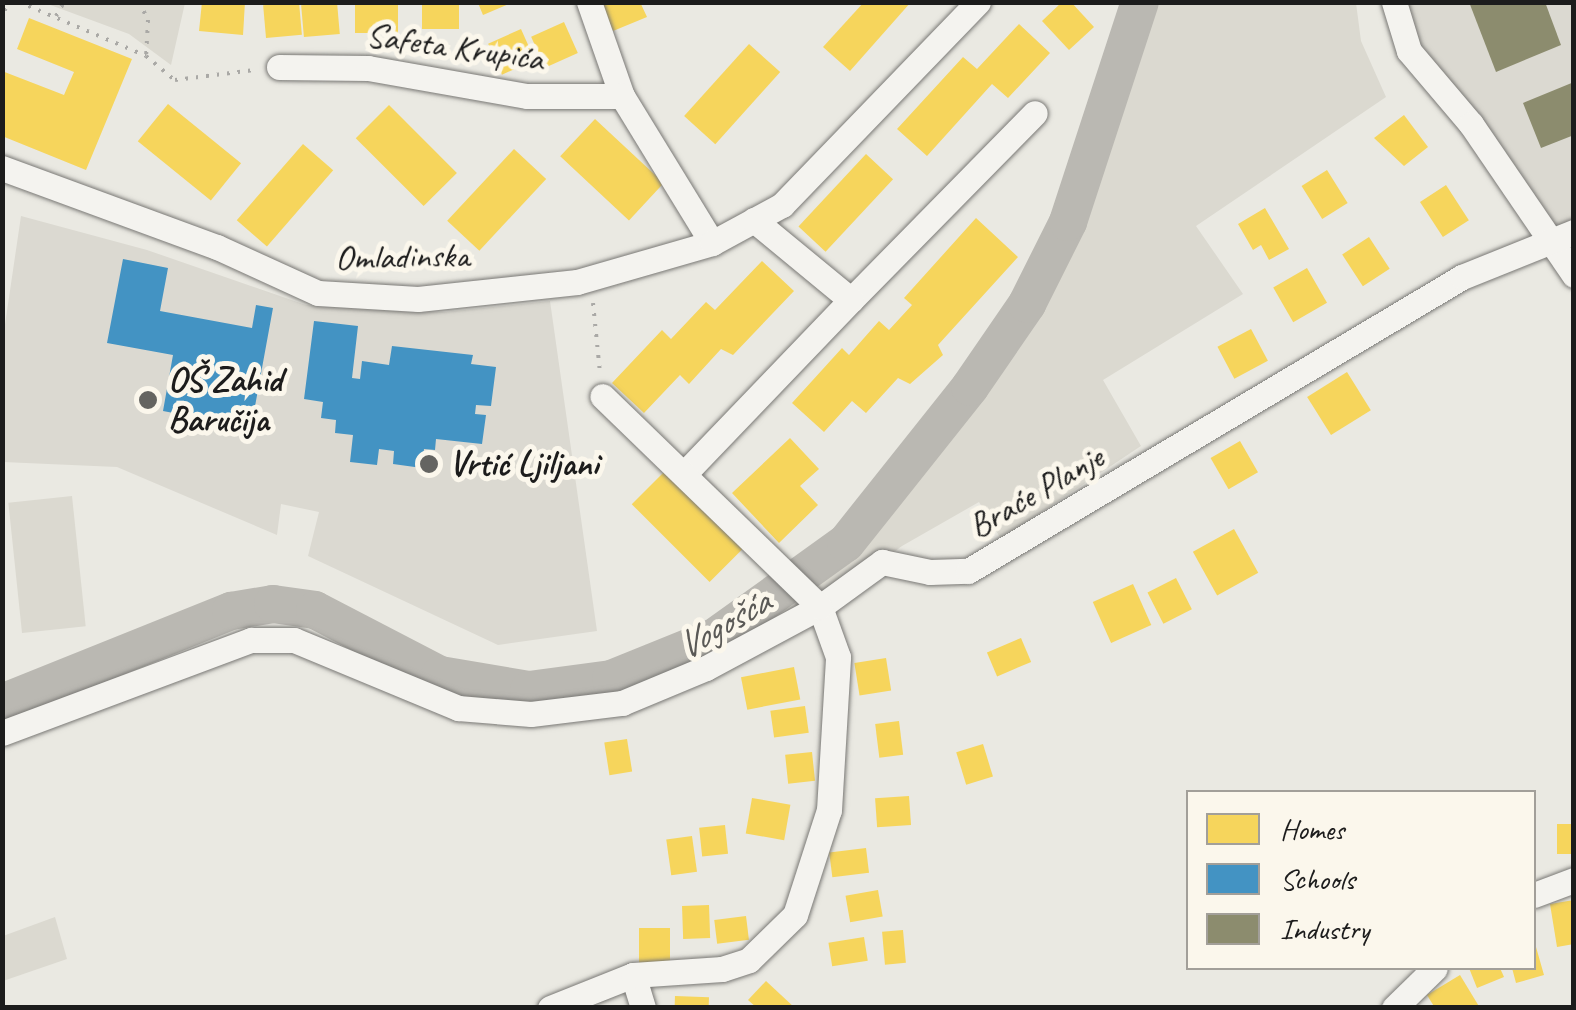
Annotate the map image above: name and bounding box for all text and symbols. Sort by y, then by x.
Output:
street label: Safeta Krupića [364,14,546,80]
street label: Omladinska [335,235,469,279]
place label: OŠ Zahid Baručija [168,359,282,441]
marker: OŠ Zahid Baručija [137,389,159,411]
street label: Braće Planje [960,436,1112,548]
place label: Vrtić Ljiljani [449,443,598,485]
marker: Vrtić Ljiljani [418,453,440,475]
water label: Vogošća [668,579,778,669]
legend [1186,790,1536,970]
text: Homes [1280,810,1344,848]
text: Schools [1280,860,1355,898]
text: Industry [1280,910,1369,948]

